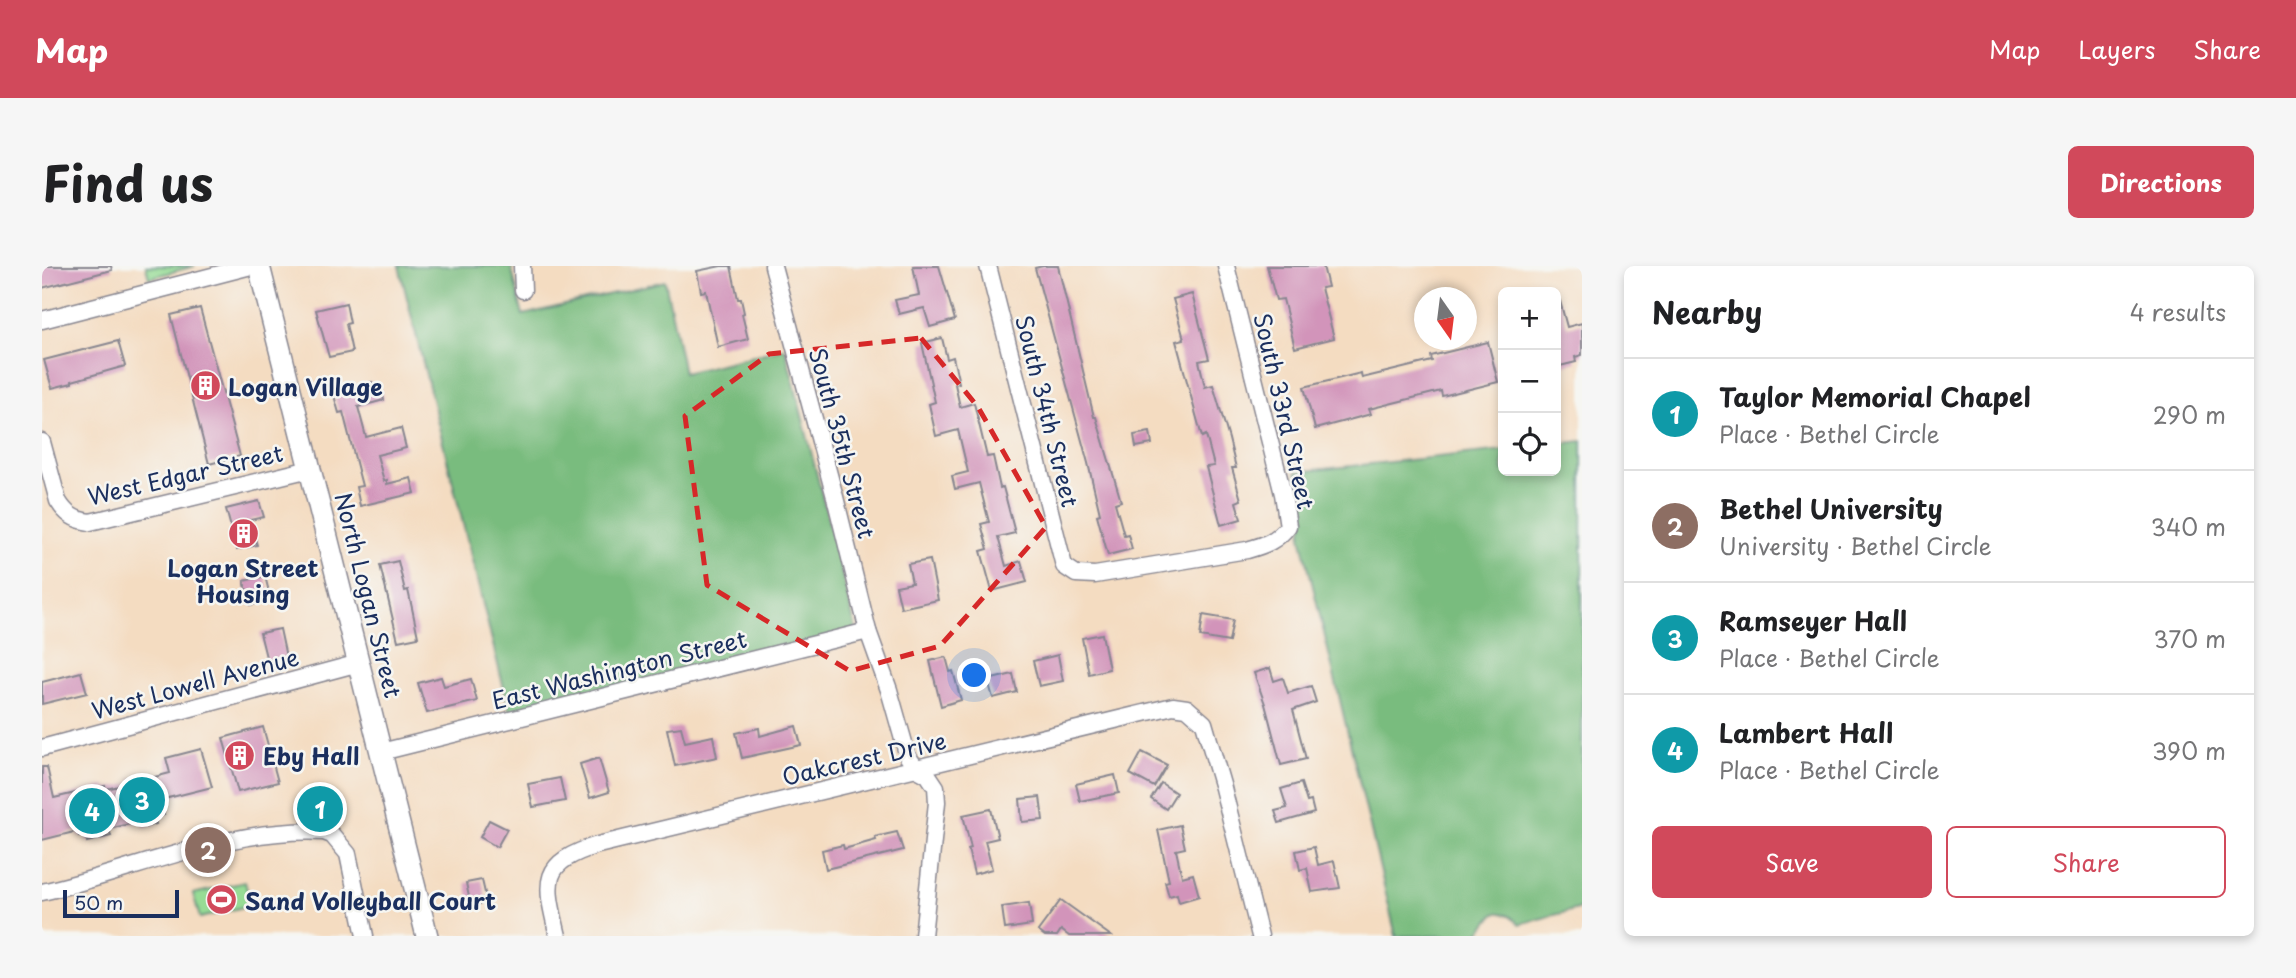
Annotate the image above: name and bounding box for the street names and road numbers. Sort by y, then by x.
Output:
street label: South 33rd Street [1245,310,1325,512]
street label: South 34th Street [1007,311,1089,511]
street label: South 35th Street [801,344,885,542]
street label: West Edgar Street [84,434,286,514]
street label: North Logan Street [327,489,411,701]
street label: East Washington Street [488,620,750,718]
street label: West Lowell Avenue [88,639,302,727]
street label: Oakcrest Drive [778,722,950,794]

